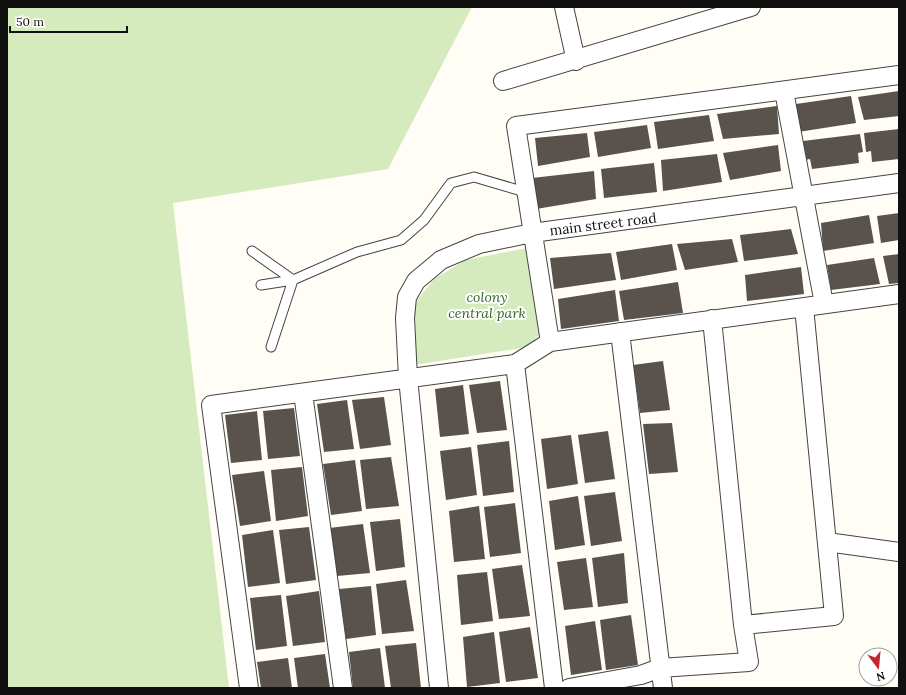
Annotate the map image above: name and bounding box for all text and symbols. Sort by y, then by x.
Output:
scale bar [10,8,127,34]
text: 50 m [16,14,44,29]
street label: main street road [549,209,657,239]
park label: colony central park [448,288,526,322]
north arrow [858,647,898,687]
text: N [874,669,887,685]

